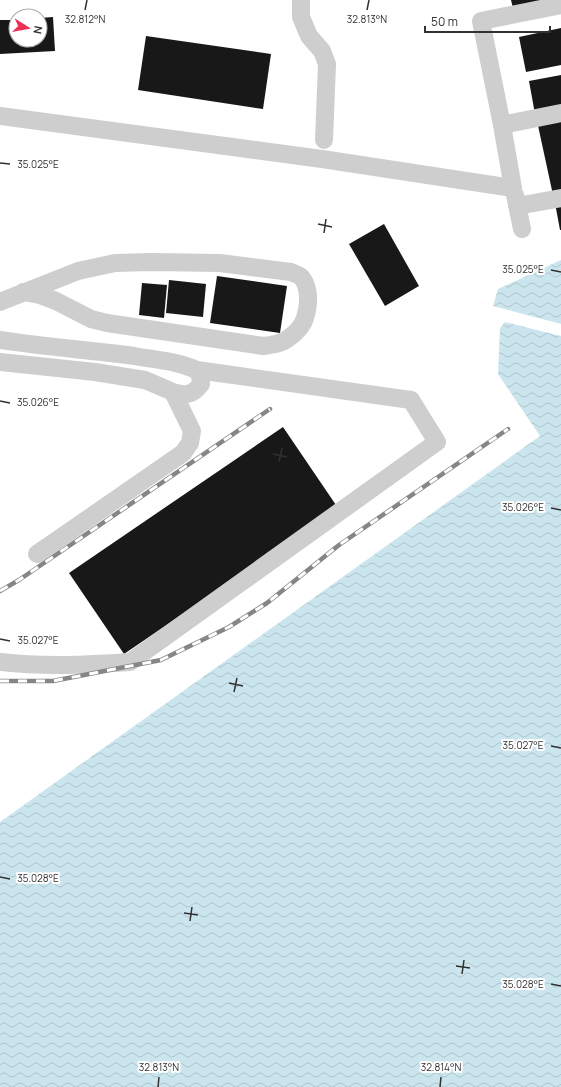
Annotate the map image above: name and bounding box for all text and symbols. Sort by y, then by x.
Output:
north arrow [8,8,48,48]
scale bar [425,8,550,34]
text: 32.812°N [65,12,105,26]
text: 32.813°N [347,12,387,26]
text: 50 m [431,13,458,30]
text: N [30,25,46,35]
text: 35.025°E [17,157,59,171]
text: 35.025°E [502,262,544,276]
text: 35.026°E [17,395,59,409]
text: 35.026°E [502,500,544,514]
text: 35.027°E [18,633,59,647]
text: 35.027°E [503,738,544,752]
text: 35.028°E [17,871,59,885]
text: 35.028°E [502,977,544,991]
text: 32.813°N [139,1060,179,1074]
text: 32.814°N [421,1060,462,1074]

